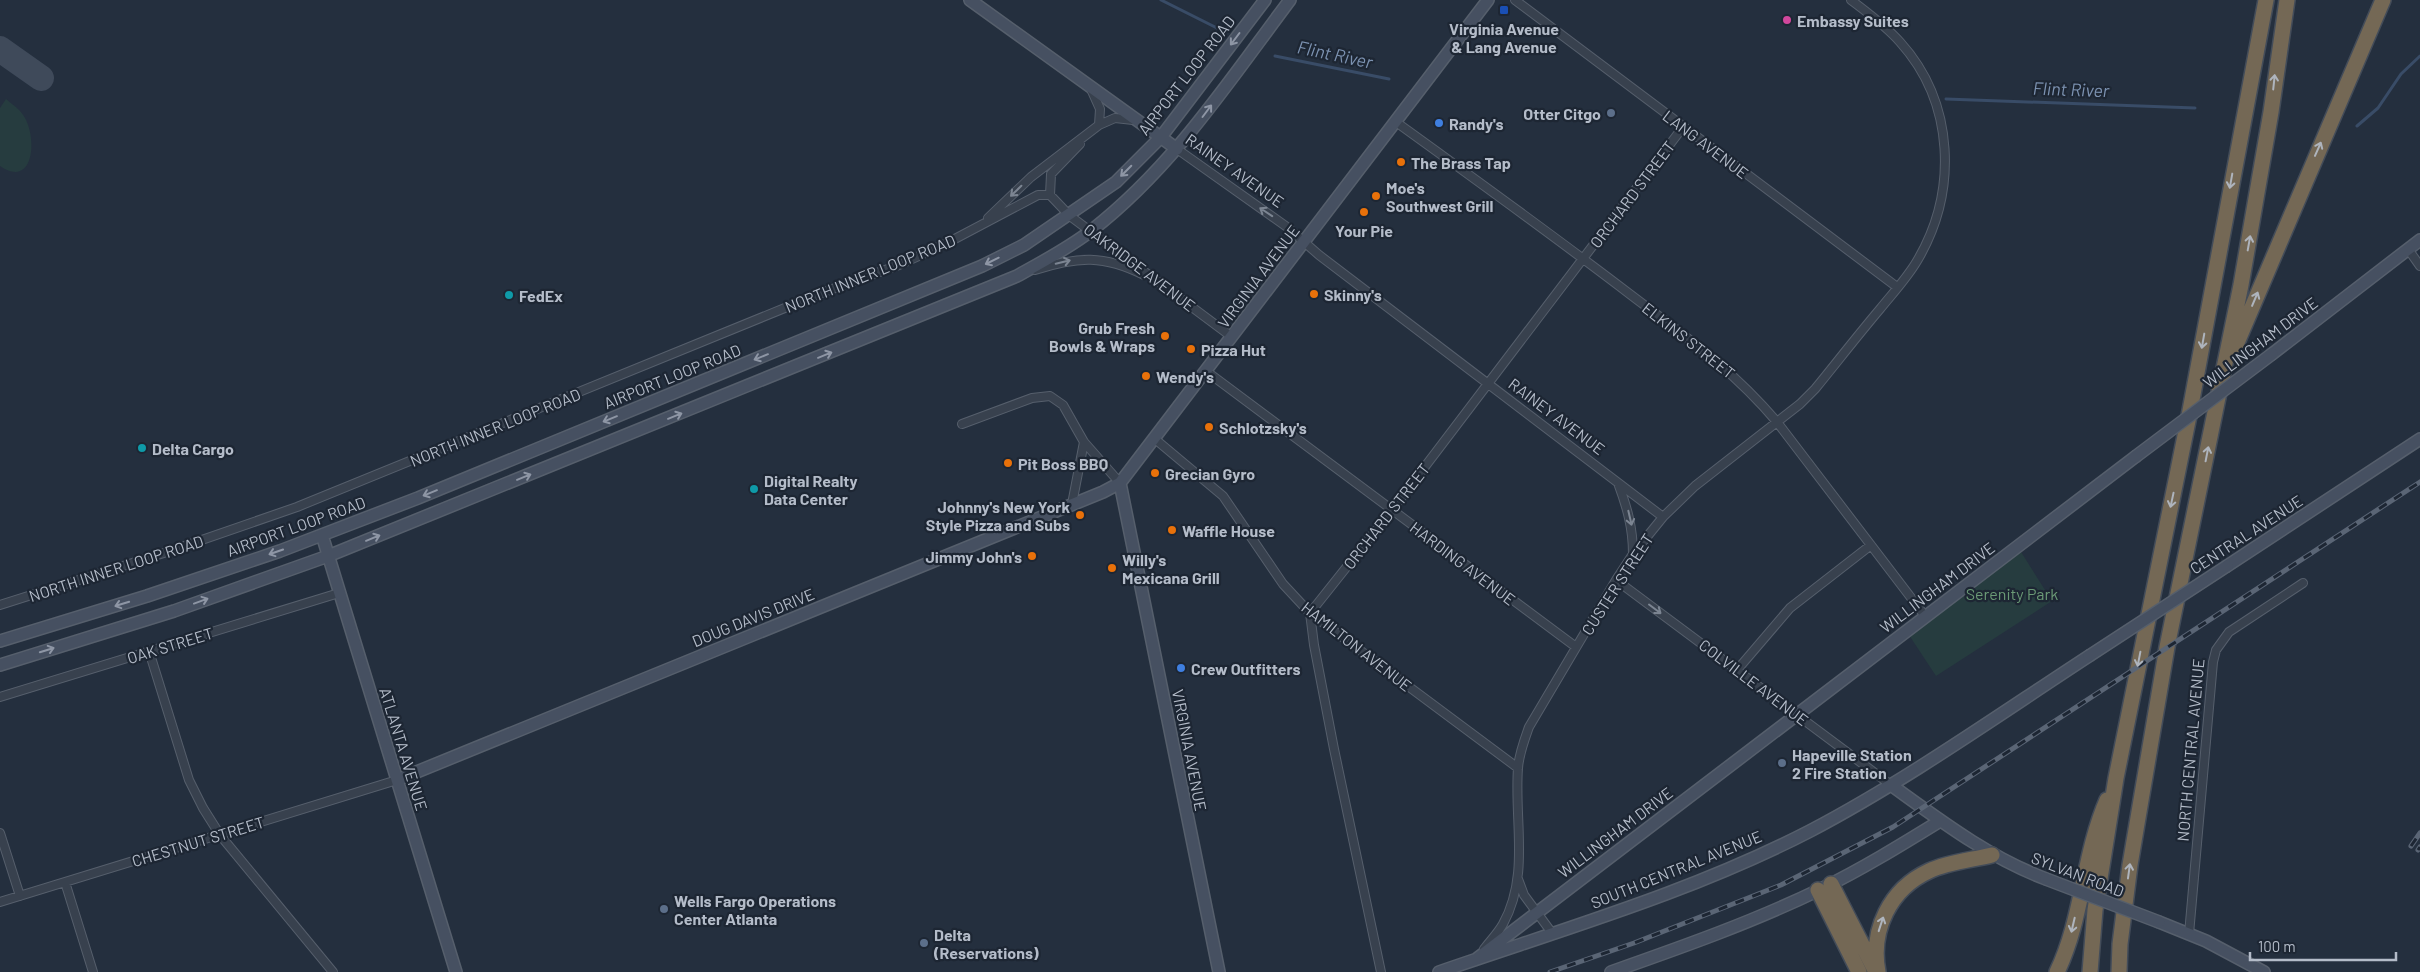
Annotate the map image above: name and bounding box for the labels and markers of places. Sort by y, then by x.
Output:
marker: Virginia Avenue & Lang Avenue [1498,4,1510,16]
place label: Embassy Suites [1797,11,1909,30]
marker: Embassy Suites [1781,14,1793,26]
place label: Virginia Avenue & Lang Avenue [1449,19,1559,56]
place label: Otter Citgo [1523,104,1601,123]
marker: Otter Citgo [1605,107,1617,119]
place label: Randy's [1449,114,1503,133]
marker: Randy's [1433,117,1445,129]
place label: The Brass Tap [1411,153,1511,172]
marker: The Brass Tap [1395,156,1407,168]
place label: Moe's Southwest Grill [1386,178,1493,215]
marker: Moe's Southwest Grill [1370,190,1382,202]
marker: Your Pie [1358,206,1370,218]
place label: Your Pie [1335,221,1393,240]
place label: Skinny's [1324,285,1382,304]
place label: FedEx [519,286,563,305]
marker: Skinny's [1308,288,1320,300]
marker: FedEx [503,289,515,301]
place label: Grub Fresh Bowls & Wraps [1049,318,1155,355]
marker: Grub Fresh Bowls & Wraps [1159,330,1171,342]
place label: Pizza Hut [1201,340,1266,359]
marker: Pizza Hut [1185,343,1197,355]
place label: Wendy's [1156,367,1214,386]
marker: Wendy's [1140,370,1152,382]
place label: Schlotzsky's [1219,418,1307,437]
marker: Schlotzsky's [1203,421,1215,433]
place label: Delta Cargo [152,439,234,458]
marker: Delta Cargo [136,442,148,454]
place label: Pit Boss BBQ [1018,454,1108,473]
marker: Pit Boss BBQ [1002,457,1014,469]
place label: Grecian Gyro [1165,464,1255,483]
marker: Grecian Gyro [1149,467,1161,479]
place label: Digital Realty Data Center [764,471,857,508]
marker: Digital Realty Data Center [748,483,760,495]
place label: Johnny's New York Style Pizza and Subs [926,497,1070,534]
marker: Johnny's New York Style Pizza and Subs [1074,509,1086,521]
place label: Waffle House [1182,521,1275,540]
marker: Waffle House [1166,524,1178,536]
place label: Jimmy John's [926,547,1022,566]
marker: Jimmy John's [1026,550,1038,562]
place label: Willy's Mexicana Grill [1122,550,1220,587]
marker: Willy's Mexicana Grill [1106,562,1118,574]
place label: Crew Outfitters [1191,659,1300,678]
marker: Crew Outfitters [1175,662,1187,674]
place label: Hapeville Station 2 Fire Station [1792,745,1912,782]
marker: Hapeville Station 2 Fire Station [1776,757,1788,769]
place label: Wells Fargo Operations Center Atlanta [674,891,836,928]
marker: Wells Fargo Operations Center Atlanta [658,903,670,915]
place label: Delta (Reservations) [933,925,1039,962]
marker: Delta (Reservations) [918,937,930,949]

